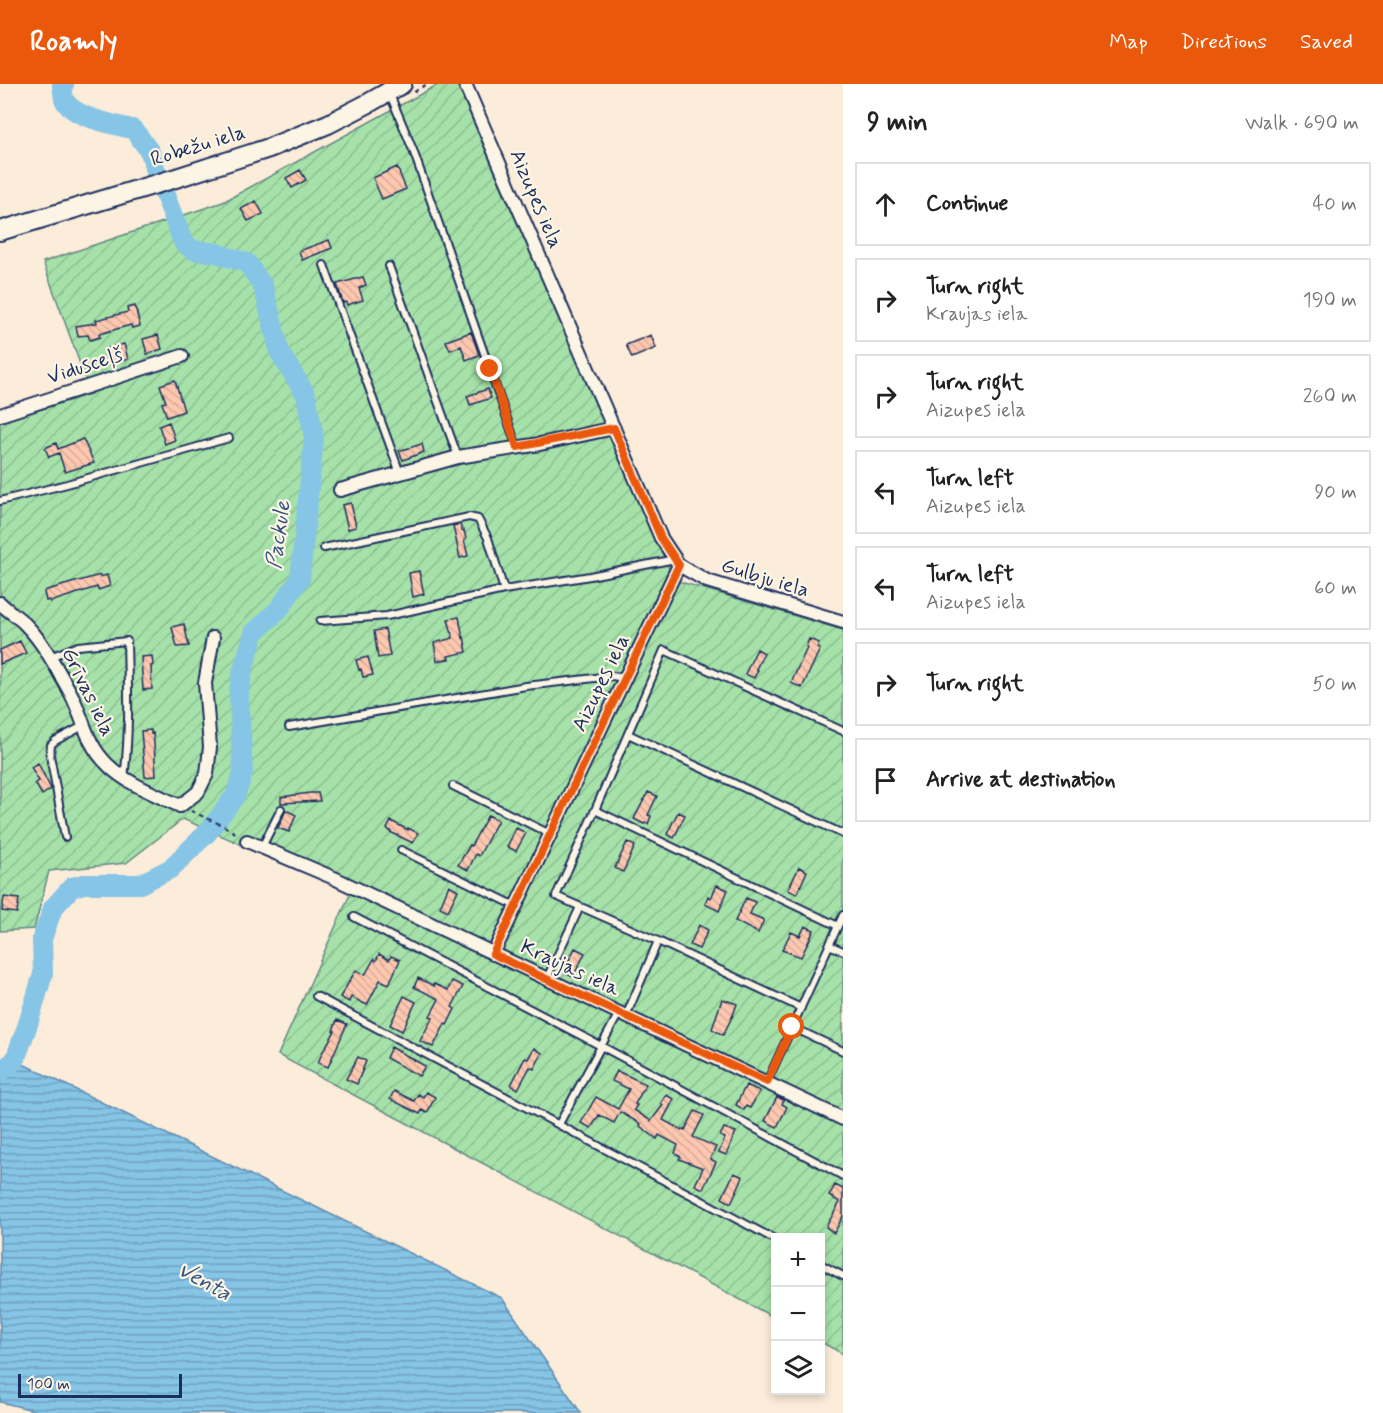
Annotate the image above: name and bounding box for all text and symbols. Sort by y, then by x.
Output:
text: Roamly [30,24,118,61]
text: Map [1109,28,1148,56]
text: Directions [1181,28,1267,56]
text: Saved [1300,28,1353,56]
text: 9 min [867,106,928,140]
text: Walk · 690 m [1245,110,1359,137]
street label: Robežu iela [147,118,249,174]
street label: Aizupes iela [503,145,569,253]
icon: ahead [869,188,902,221]
text: Continue [926,190,1008,218]
text: 40 m [1313,191,1357,218]
text: Turn right [926,273,1024,301]
icon: right [869,284,902,317]
text: 190 m [1303,287,1357,314]
text: Kraujas iela [926,301,1028,328]
street label: Vidusceļš [44,340,127,391]
route end [476,355,502,381]
text: Turn right [926,369,1024,397]
icon: right [869,380,902,413]
text: 260 m [1303,383,1357,410]
text: Aizupes iela [926,397,1026,424]
text: Turn left [926,465,1014,493]
icon: left [869,476,902,509]
text: 90 m [1314,479,1357,506]
text: Aizupes iela [926,493,1026,520]
water label: Packule [260,499,298,571]
street label: Gulbju iela [718,551,812,605]
text: Turn left [926,561,1014,589]
icon: left [869,572,902,605]
text: 60 m [1314,575,1357,602]
text: Aizupes iela [926,589,1026,616]
street label: Aizupes iela [565,630,637,736]
street label: Grīvas iela [54,643,122,741]
icon: right [869,668,902,701]
text: Turn right [926,670,1024,698]
text: 50 m [1312,671,1357,698]
icon: arrive [869,764,902,797]
text: Arrive at destination [926,766,1116,794]
street label: Kraujas iela [516,933,625,1003]
route start [778,1013,804,1039]
map controls [771,1233,825,1395]
button: + [771,1233,825,1287]
water label: Venta [172,1256,236,1308]
button: − [771,1287,825,1341]
button: layers [771,1341,825,1395]
scale bar [18,1371,182,1398]
text: 100 m [27,1374,70,1395]

